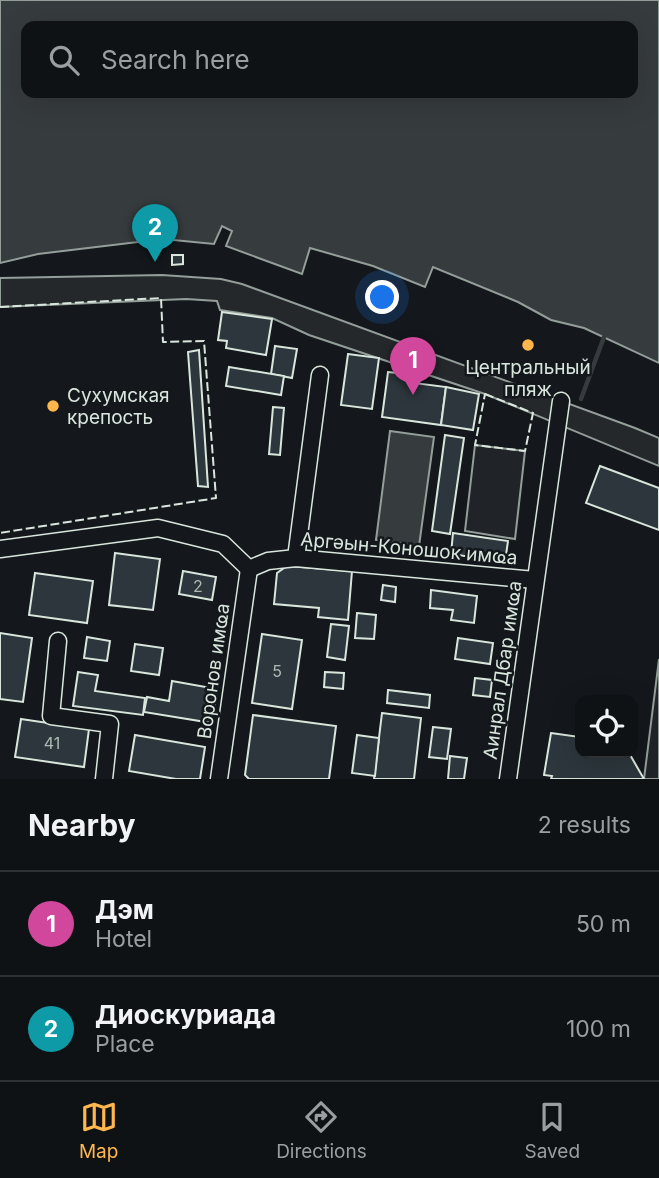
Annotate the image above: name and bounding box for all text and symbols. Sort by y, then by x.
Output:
search box [21,21,638,98]
icon: search [45,41,83,79]
text: Search here [101,44,250,75]
pin: 2 [132,204,178,262]
your location [365,280,399,314]
pin: 1 [390,337,436,395]
marker: Центральный пляж [520,337,536,353]
place label: Центральный пляж [465,356,591,401]
place label: Сухумская крепость [67,384,170,429]
marker: Сухумская крепость [45,398,61,414]
street label: Аргәын-Коношок имҩа [299,528,518,569]
house number: 2 [193,576,203,596]
street label: Аинрал Дбар имҩа [479,579,526,761]
street label: Воронов имҩа [193,602,234,740]
house number: 5 [272,661,282,681]
map controls [575,695,638,758]
button: locate [575,695,638,758]
house number: 41 [44,733,60,753]
text: Nearby [28,807,136,843]
text: 2 results [538,811,631,839]
text: Дэм [95,894,154,925]
text: 1 [46,910,56,938]
text: 50 m [576,910,631,938]
text: Hotel [95,925,152,953]
text: Диоскуриада [95,999,276,1030]
text: 2 [44,1015,58,1043]
text: 100 m [566,1015,631,1043]
text: Place [95,1030,155,1058]
tab: Map [79,1098,118,1163]
tab: Directions [276,1098,367,1163]
tab: Saved [524,1098,580,1163]

